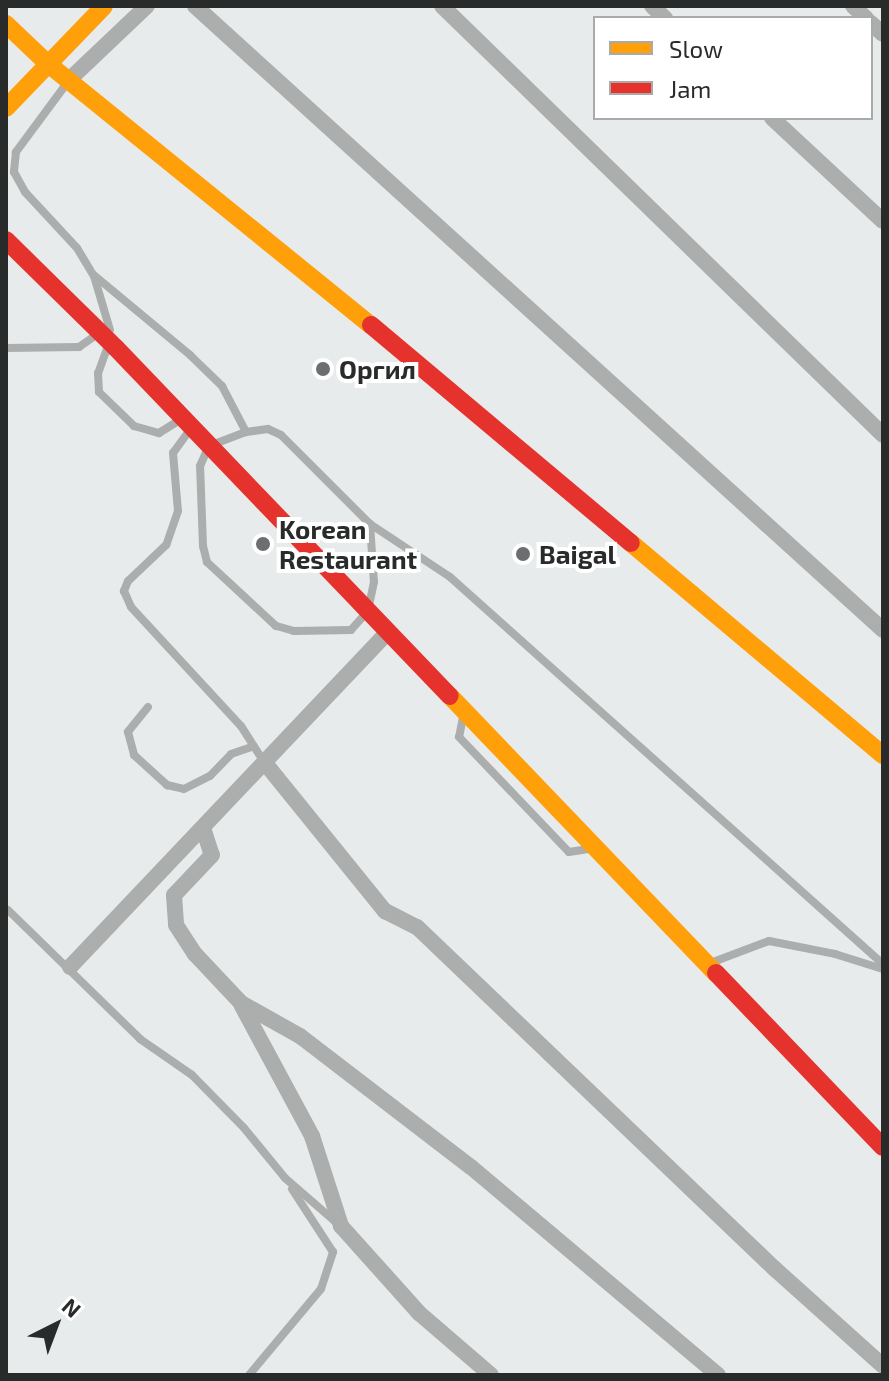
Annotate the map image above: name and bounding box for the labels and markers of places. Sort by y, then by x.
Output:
place label: Оргил [339,353,416,385]
marker: Оргил [314,360,332,378]
place label: Korean Restaurant [279,513,417,574]
marker: Korean Restaurant [254,535,272,553]
place label: Baigal [539,538,616,570]
marker: Baigal [514,545,532,563]

